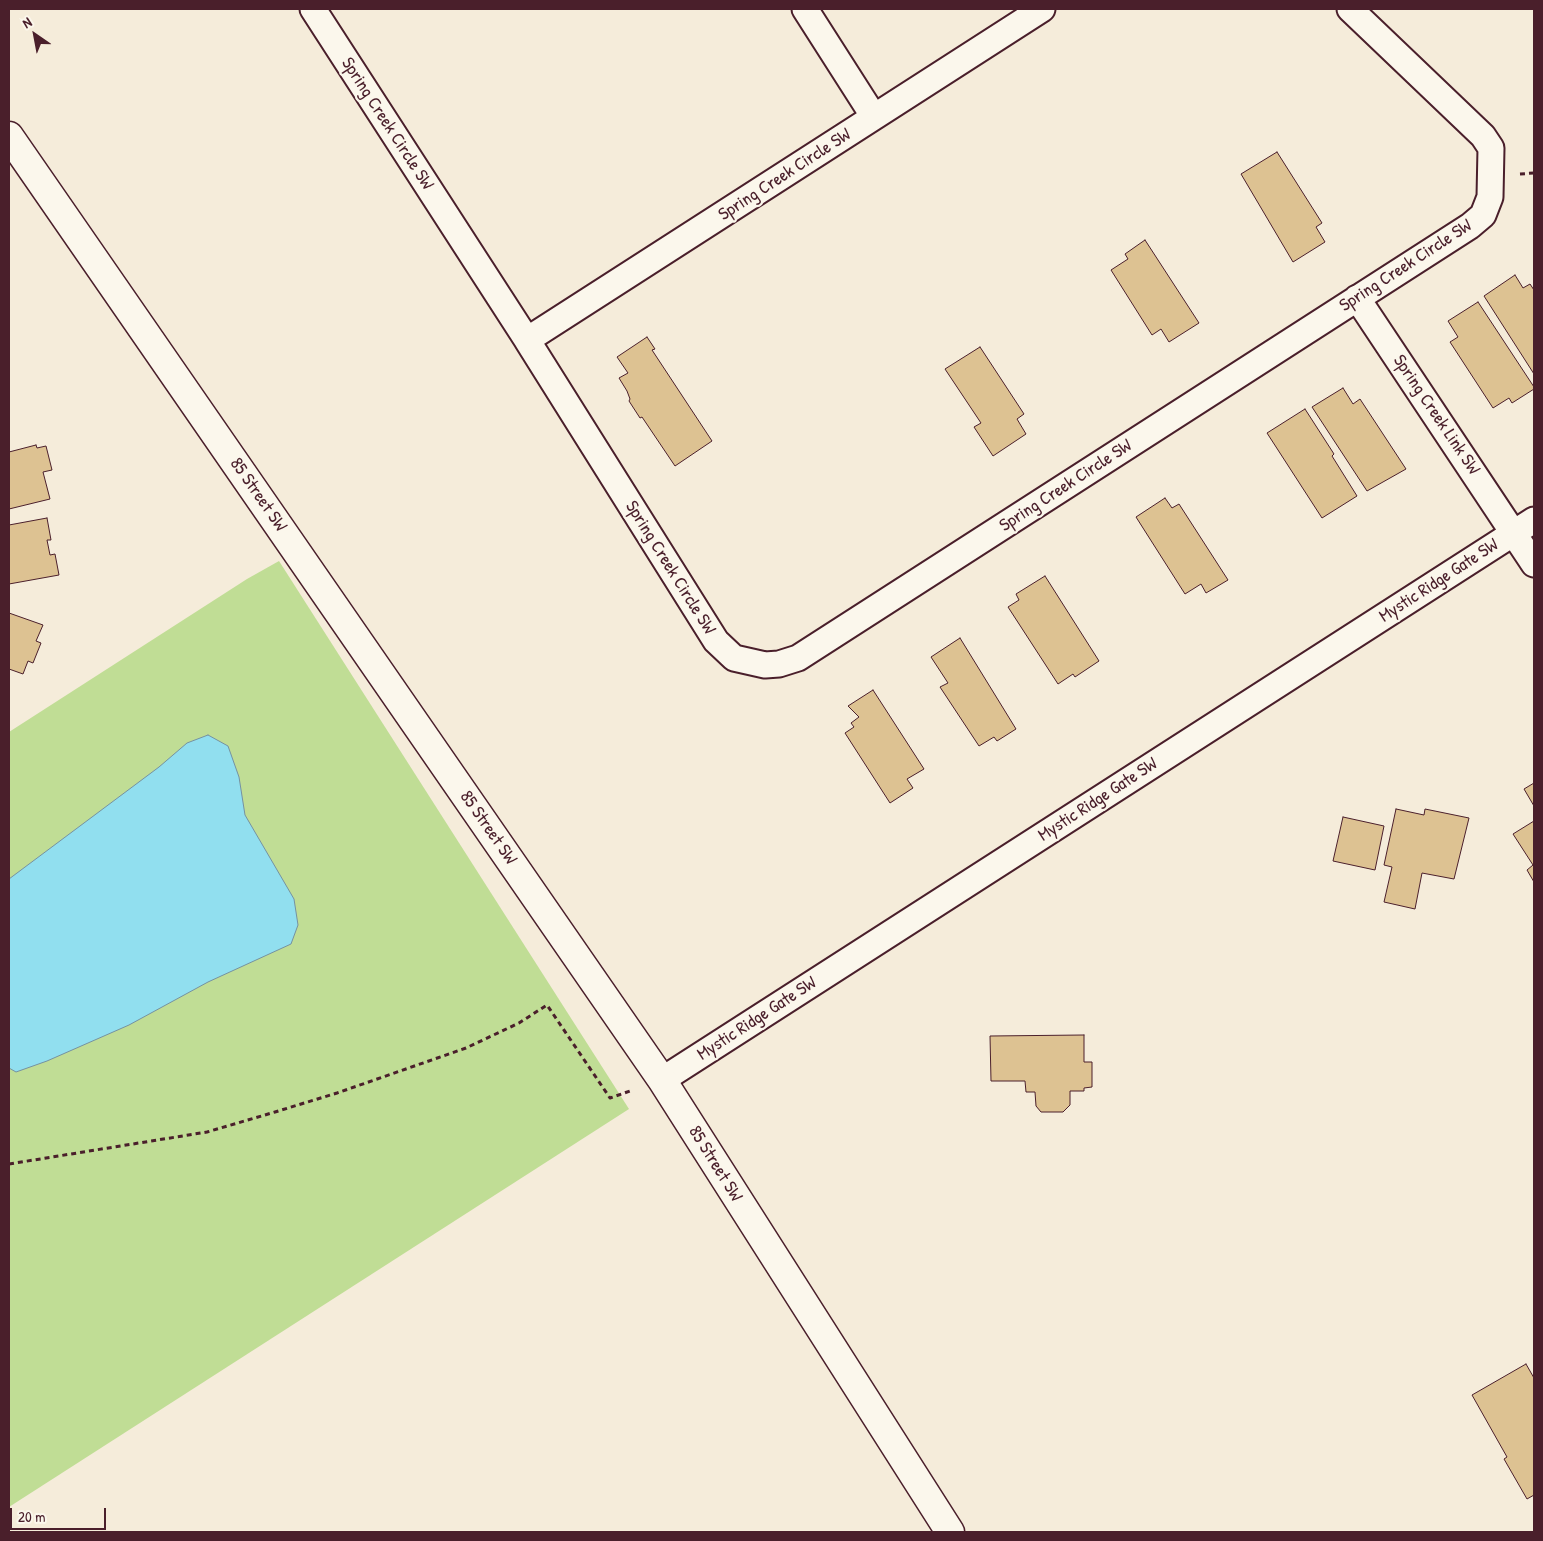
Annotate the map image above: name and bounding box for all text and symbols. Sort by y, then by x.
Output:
north arrow [10,10,60,60]
text: N [18,12,35,32]
street label: Spring Creek Circle SW [336,54,438,194]
street label: Spring Creek Circle SW [715,124,855,226]
street label: Spring Creek Circle SW [1336,215,1476,317]
street label: Spring Creek Link SW [1388,351,1484,479]
street label: Spring Creek Circle SW [996,435,1136,537]
street label: 85 Street SW [225,454,291,536]
street label: Spring Creek Circle SW [620,497,720,639]
street label: Mystic Ridge Gate SW [1375,534,1503,628]
street label: Mystic Ridge Gate SW [1034,753,1162,847]
street label: 85 Street SW [455,787,521,869]
street label: Mystic Ridge Gate SW [693,972,821,1066]
street label: 85 Street SW [683,1122,747,1206]
scale bar [12,1498,109,1530]
text: 20 m [18,1506,45,1527]

